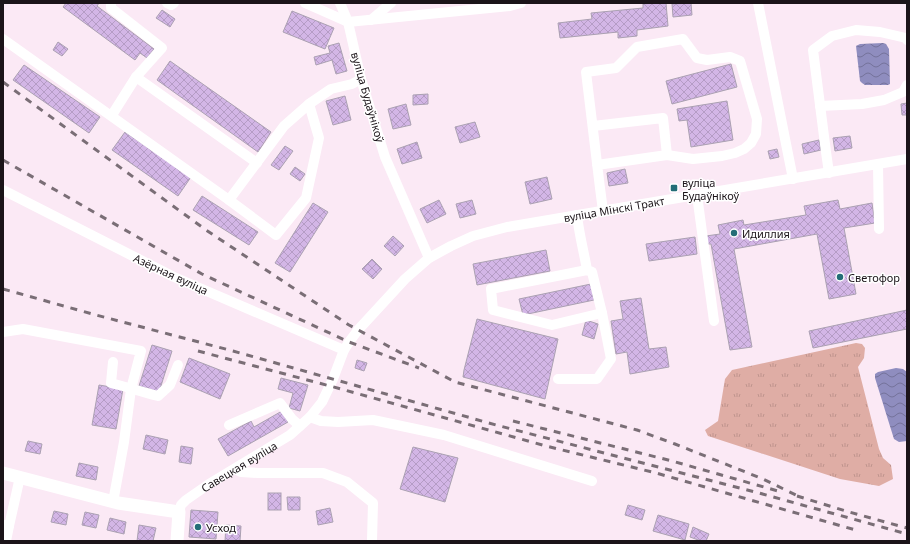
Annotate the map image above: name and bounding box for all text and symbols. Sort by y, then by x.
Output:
street label: вуліца Будаўнікоў [348,50,388,144]
place label: вуліца Будаўнікоў [682,175,739,203]
marker: вуліца Будаўнікоў [669,183,679,193]
street label: вуліца Мінскі Тракт [562,193,666,225]
place label: Идиллия [742,226,790,241]
marker: Идиллия [729,228,739,238]
street label: Азёрная вуліца [131,250,211,298]
place label: Светофор [848,270,900,285]
marker: Светофор [835,272,845,282]
street label: Савецкая вуліца [198,437,280,495]
place label: Усход [206,520,236,535]
marker: Усход [193,522,203,532]

